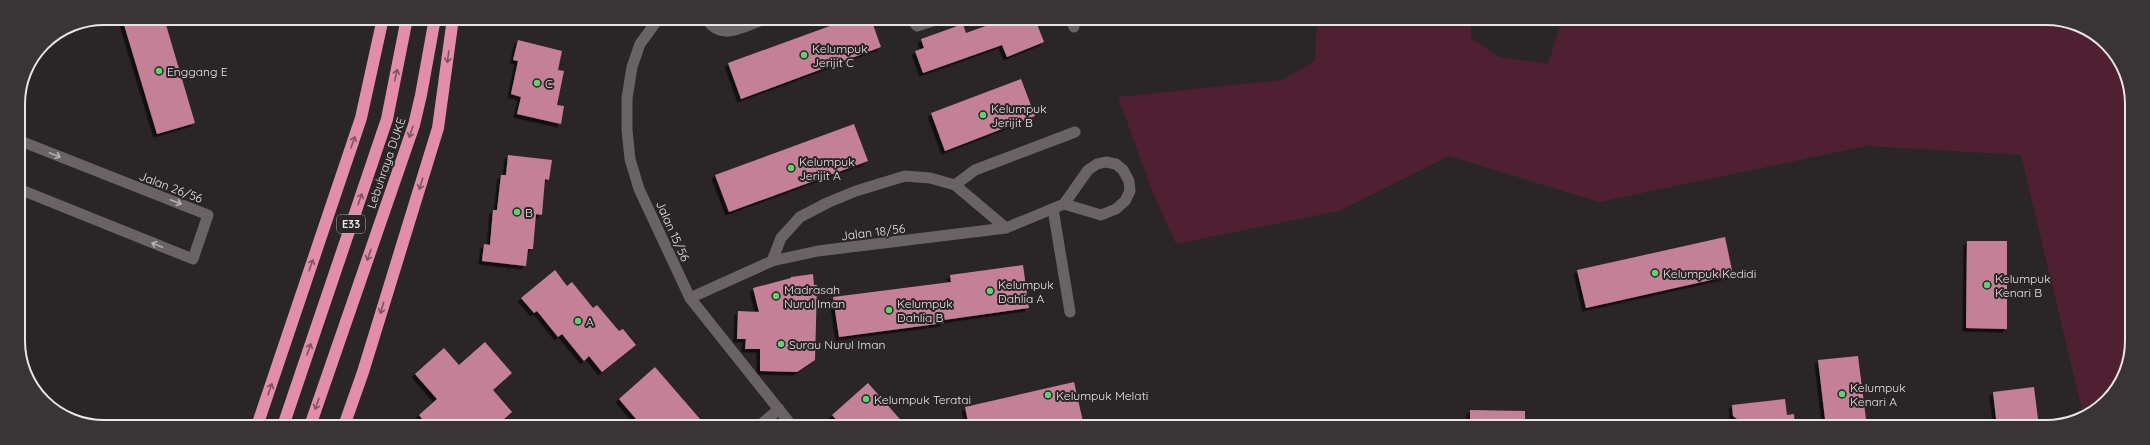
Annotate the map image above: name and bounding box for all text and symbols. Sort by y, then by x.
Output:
place label: Kelumpuk Jerijit C [812,41,868,70]
one-way arrow [444,50,452,63]
marker: Kelumpuk Jerijit C [799,50,809,60]
place label: Enggang E [167,64,228,79]
marker: Enggang E [154,66,164,76]
one-way arrow [393,68,401,81]
place label: C [545,76,553,91]
marker: C [532,78,542,88]
place label: Kelumpuk Jerijit B [991,101,1047,130]
marker: Kelumpuk Jerijit B [978,110,988,120]
street label: Lebuhraya DUKE [363,115,409,210]
one-way arrow [407,126,414,139]
one-way arrow [350,136,357,149]
one-way arrow [48,152,60,159]
place label: Kelumpuk Jerijit A [799,154,855,183]
marker: Kelumpuk Jerijit A [786,163,796,173]
street label: Jalan 26/56 [137,168,205,206]
one-way arrow [417,177,424,190]
one-way arrow [356,193,364,205]
street label: Jalan 15/56 [653,198,693,264]
one-way arrow [169,199,181,207]
place label: B [525,205,533,220]
marker: B [512,207,522,217]
road number: E33 [337,215,365,233]
street label: Jalan 18/56 [840,221,906,243]
one-way arrow [151,240,163,248]
one-way arrow [365,248,372,261]
one-way arrow [308,260,316,272]
place label: Kelumpuk Kedidi [1663,266,1756,281]
marker: Kelumpuk Kedidi [1650,268,1660,278]
place label: Kelumpuk Kenari B [1995,271,2051,300]
place label: Kelumpuk Dahlia A [998,277,1054,306]
marker: Kelumpuk Kenari B [1982,280,1992,290]
place label: Madrasah Nurul Iman [784,282,845,311]
marker: Kelumpuk Dahlia A [985,286,995,296]
marker: Madrasah Nurul Iman [771,291,781,301]
place label: Kelumpuk Dahlia B [897,296,953,325]
one-way arrow [378,301,385,314]
marker: Kelumpuk Dahlia B [884,305,894,315]
place label: A [586,314,594,329]
marker: A [573,316,583,326]
place label: Surau Nurul Iman [789,337,886,352]
marker: Surau Nurul Iman [776,339,786,349]
one-way arrow [306,342,313,355]
place label: Kelumpuk Kenari A [1850,380,1906,409]
one-way arrow [267,382,274,395]
place label: Kelumpuk Melati [1056,388,1148,403]
marker: Kelumpuk Kenari A [1837,389,1847,399]
marker: Kelumpuk Melati [1043,390,1053,400]
place label: Kelumpuk Teratai [874,392,971,407]
marker: Kelumpuk Teratai [861,394,871,404]
one-way arrow [313,398,321,410]

